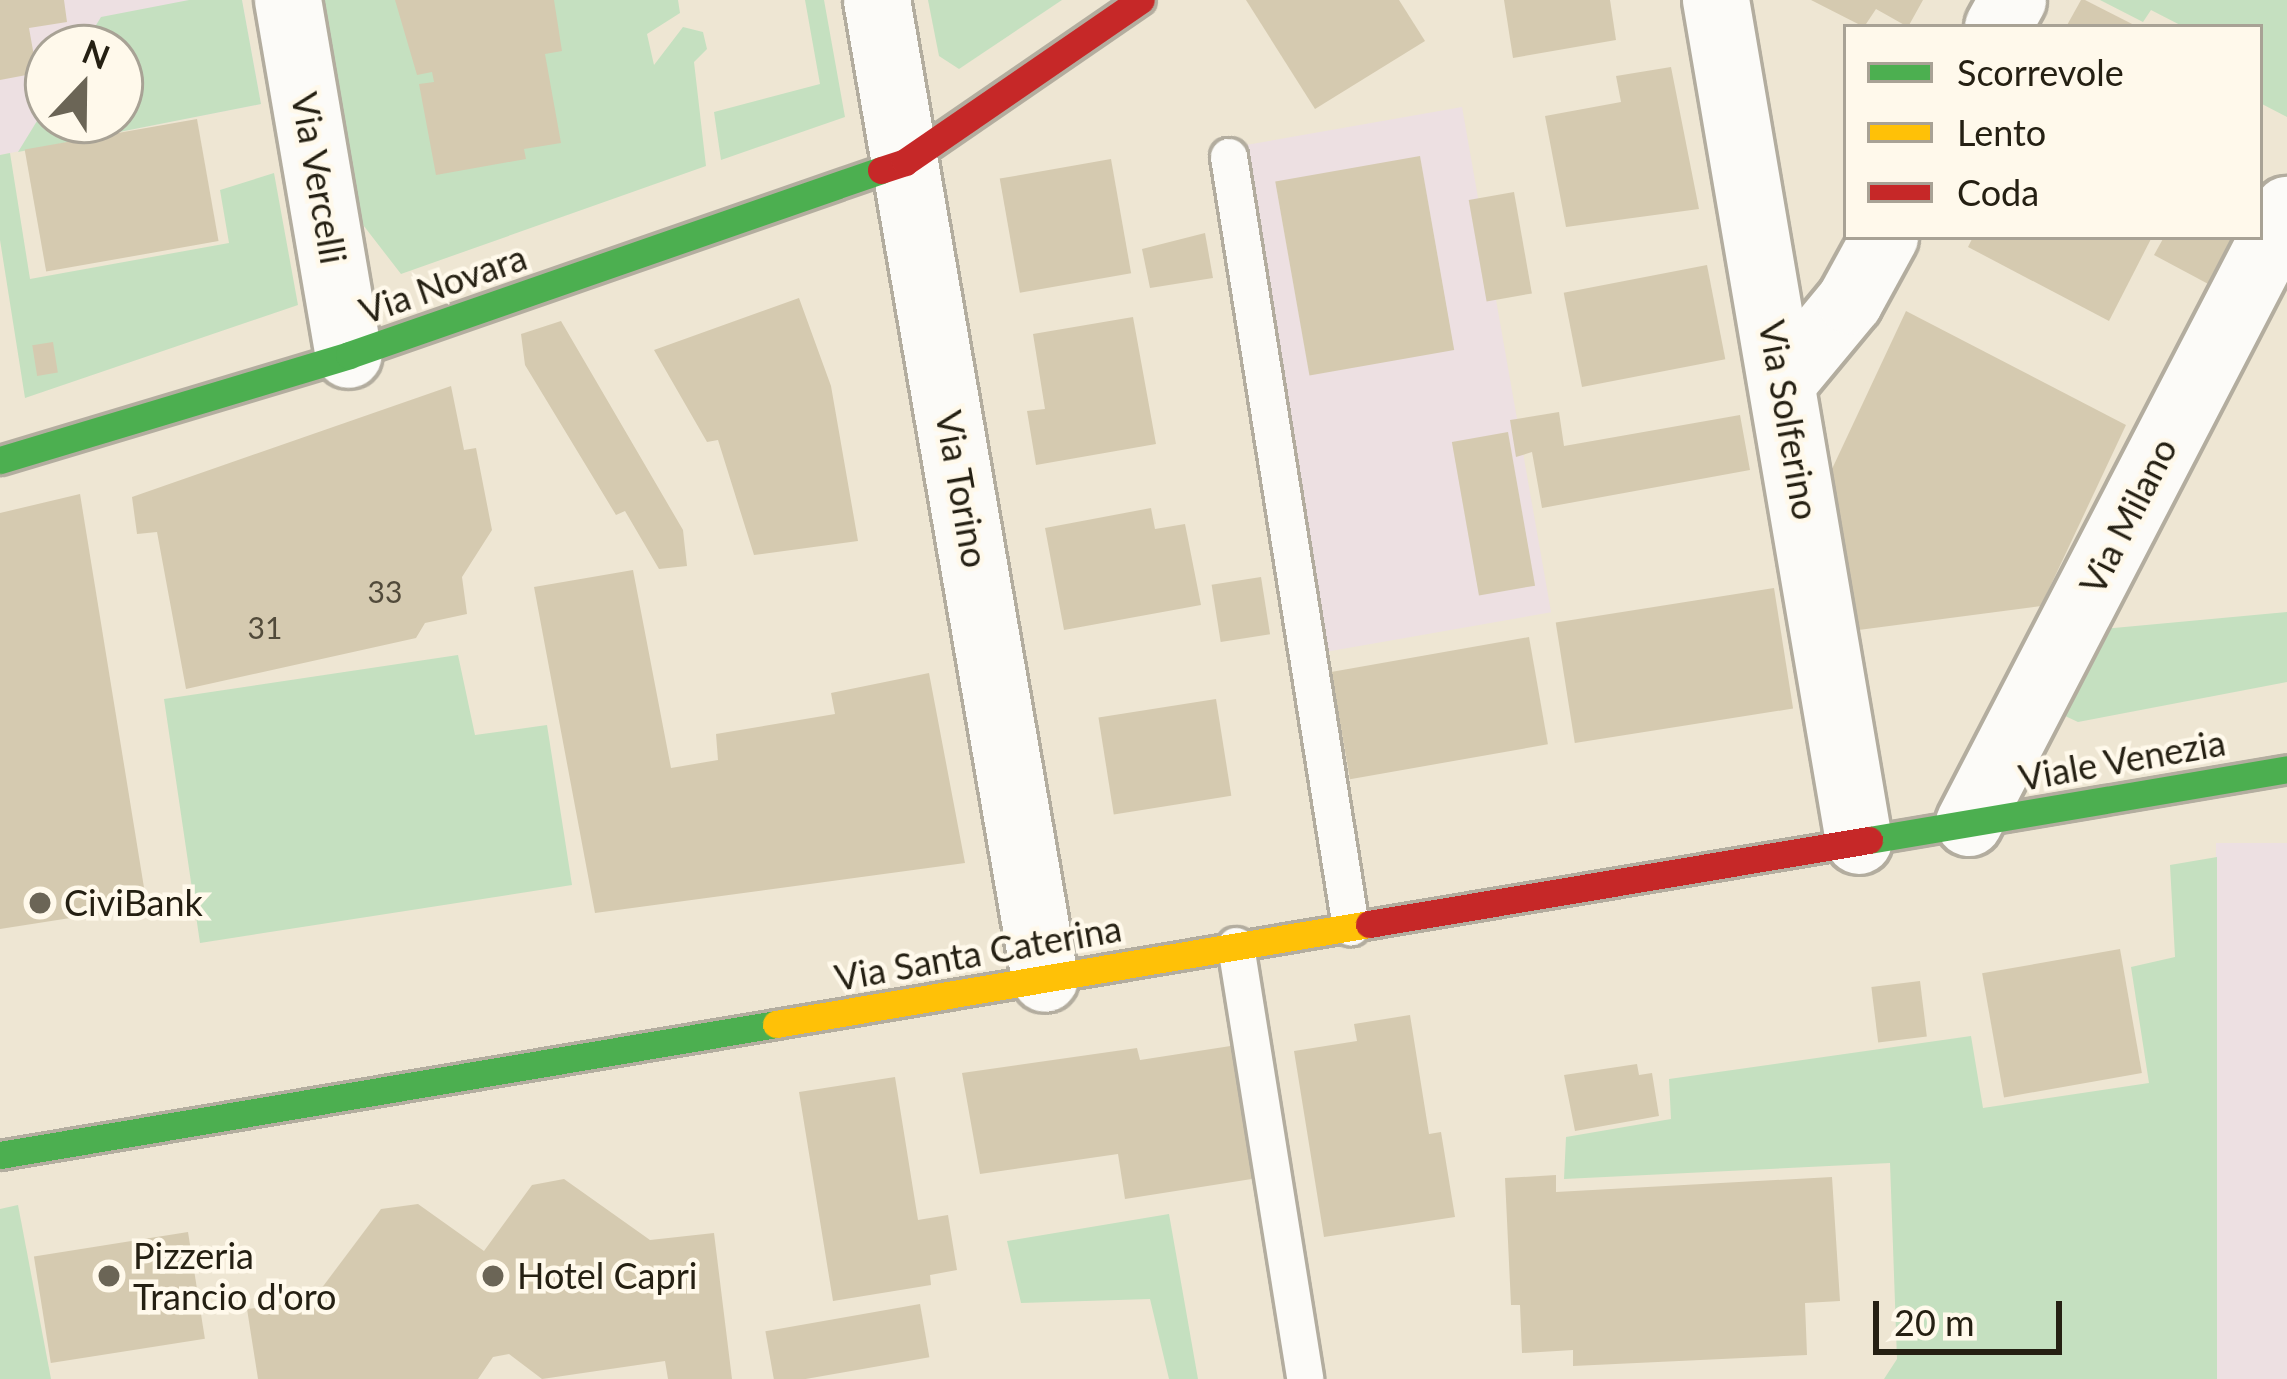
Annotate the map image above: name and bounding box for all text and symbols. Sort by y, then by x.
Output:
north arrow [24,24,144,144]
legend [1843,24,2263,240]
text: N [77,30,116,77]
text: Scorrevole [1957,50,2124,94]
street label: Via Vercelli [283,88,355,268]
text: Lento [1957,110,2046,154]
text: Coda [1957,170,2039,214]
street label: Via Novara [354,235,532,333]
street label: Via Solferino [1750,317,1828,523]
street label: Via Torino [927,407,997,571]
street label: Via Milano [2070,431,2186,601]
house number: 33 [368,573,402,609]
house number: 31 [248,609,282,645]
street label: Viale Venezia [2015,720,2229,800]
place label: CiviBank [64,881,203,925]
marker: CiviBank [27,890,53,916]
street label: Via Santa Caterina [831,907,1125,999]
place label: Pizzeria Trancio d'oro [133,1233,337,1318]
place label: Hotel Capri [517,1254,697,1298]
marker: Pizzeria Trancio d'oro [96,1263,122,1289]
marker: Hotel Capri [480,1263,506,1289]
scale bar [1879,1277,2068,1351]
text: 20 m [1894,1300,1975,1344]

